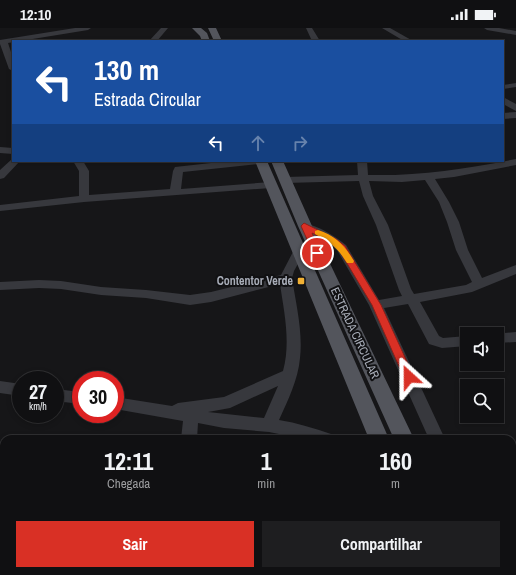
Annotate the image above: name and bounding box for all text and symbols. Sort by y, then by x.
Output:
text: 12:10 [20,4,51,25]
text: 130 m [94,51,159,89]
icon: left [28,56,80,108]
text: Estrada Circular [94,87,201,112]
icon: left [205,132,227,154]
icon: ahead [247,132,269,154]
icon: right [289,132,311,154]
pin [300,236,334,270]
icon: arrive [306,242,328,264]
place label: Contentor Verde [217,273,294,289]
marker: Contentor Verde [296,276,306,286]
street label: ESTRADA CIRCULAR [327,285,383,381]
map controls [460,327,504,423]
button: sound [460,327,504,371]
position arrow [388,356,430,398]
speed limit sign: 30 [72,371,124,423]
text: 27 [29,378,47,405]
button: search [460,379,504,423]
text: km/h [29,400,47,413]
text: 12:11 [104,445,153,477]
text: 1 [261,445,272,477]
text: 160 [379,445,412,477]
text: Chegada [107,475,150,492]
text: min [257,475,275,492]
text: m [391,475,400,492]
button: Sair [16,521,254,567]
button: Compartilhar [262,521,500,567]

